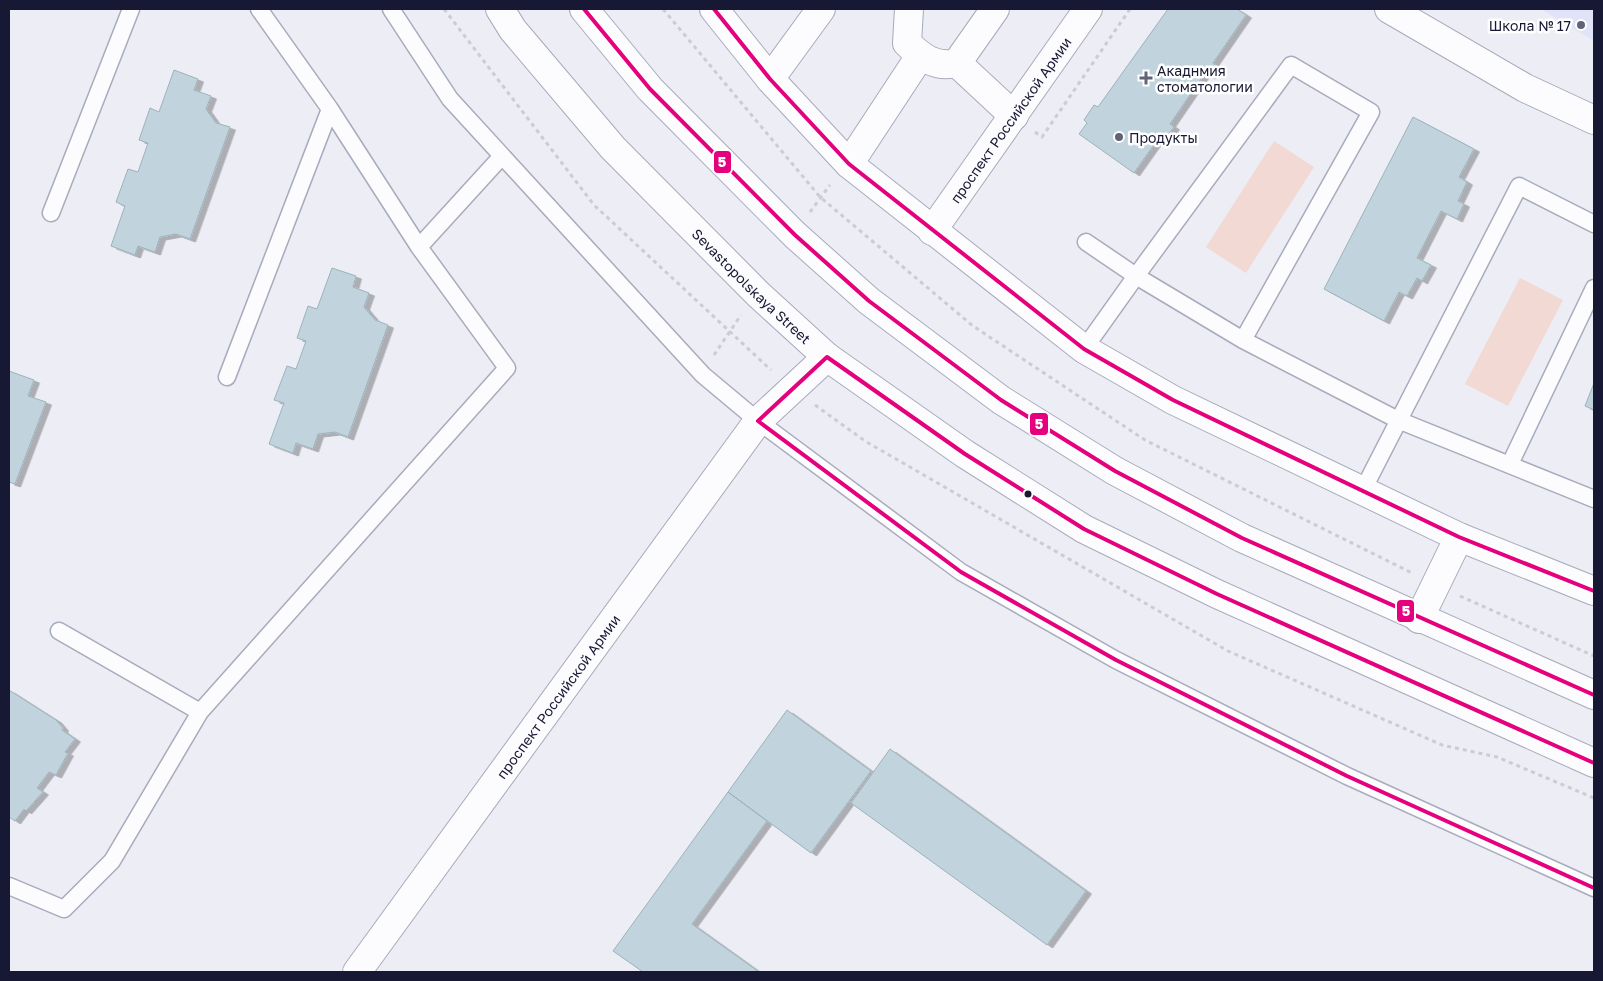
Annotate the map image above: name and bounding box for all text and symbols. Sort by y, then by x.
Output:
place label: Школа № 17 [1489,17,1571,34]
marker: Школа № 17 [1575,19,1587,31]
street label: проспект Российской Армии [946,33,1074,206]
place label: Акаднмия стоматологии [1157,62,1253,95]
marker: Акаднмия стоматологии [1139,71,1153,85]
place label: Продукты [1129,129,1198,146]
marker: Продукты [1113,131,1125,143]
line badge: 5 [713,150,732,174]
text: 5 [718,153,727,170]
street label: Sevastopolskaya Street [689,225,815,347]
line badge: 5 [1029,412,1049,436]
text: 5 [1035,415,1044,432]
unlabelled marker [1023,489,1033,499]
line badge: 5 [1396,599,1415,623]
text: 5 [1402,602,1411,619]
street label: проспект Российской Армии [492,611,623,782]

